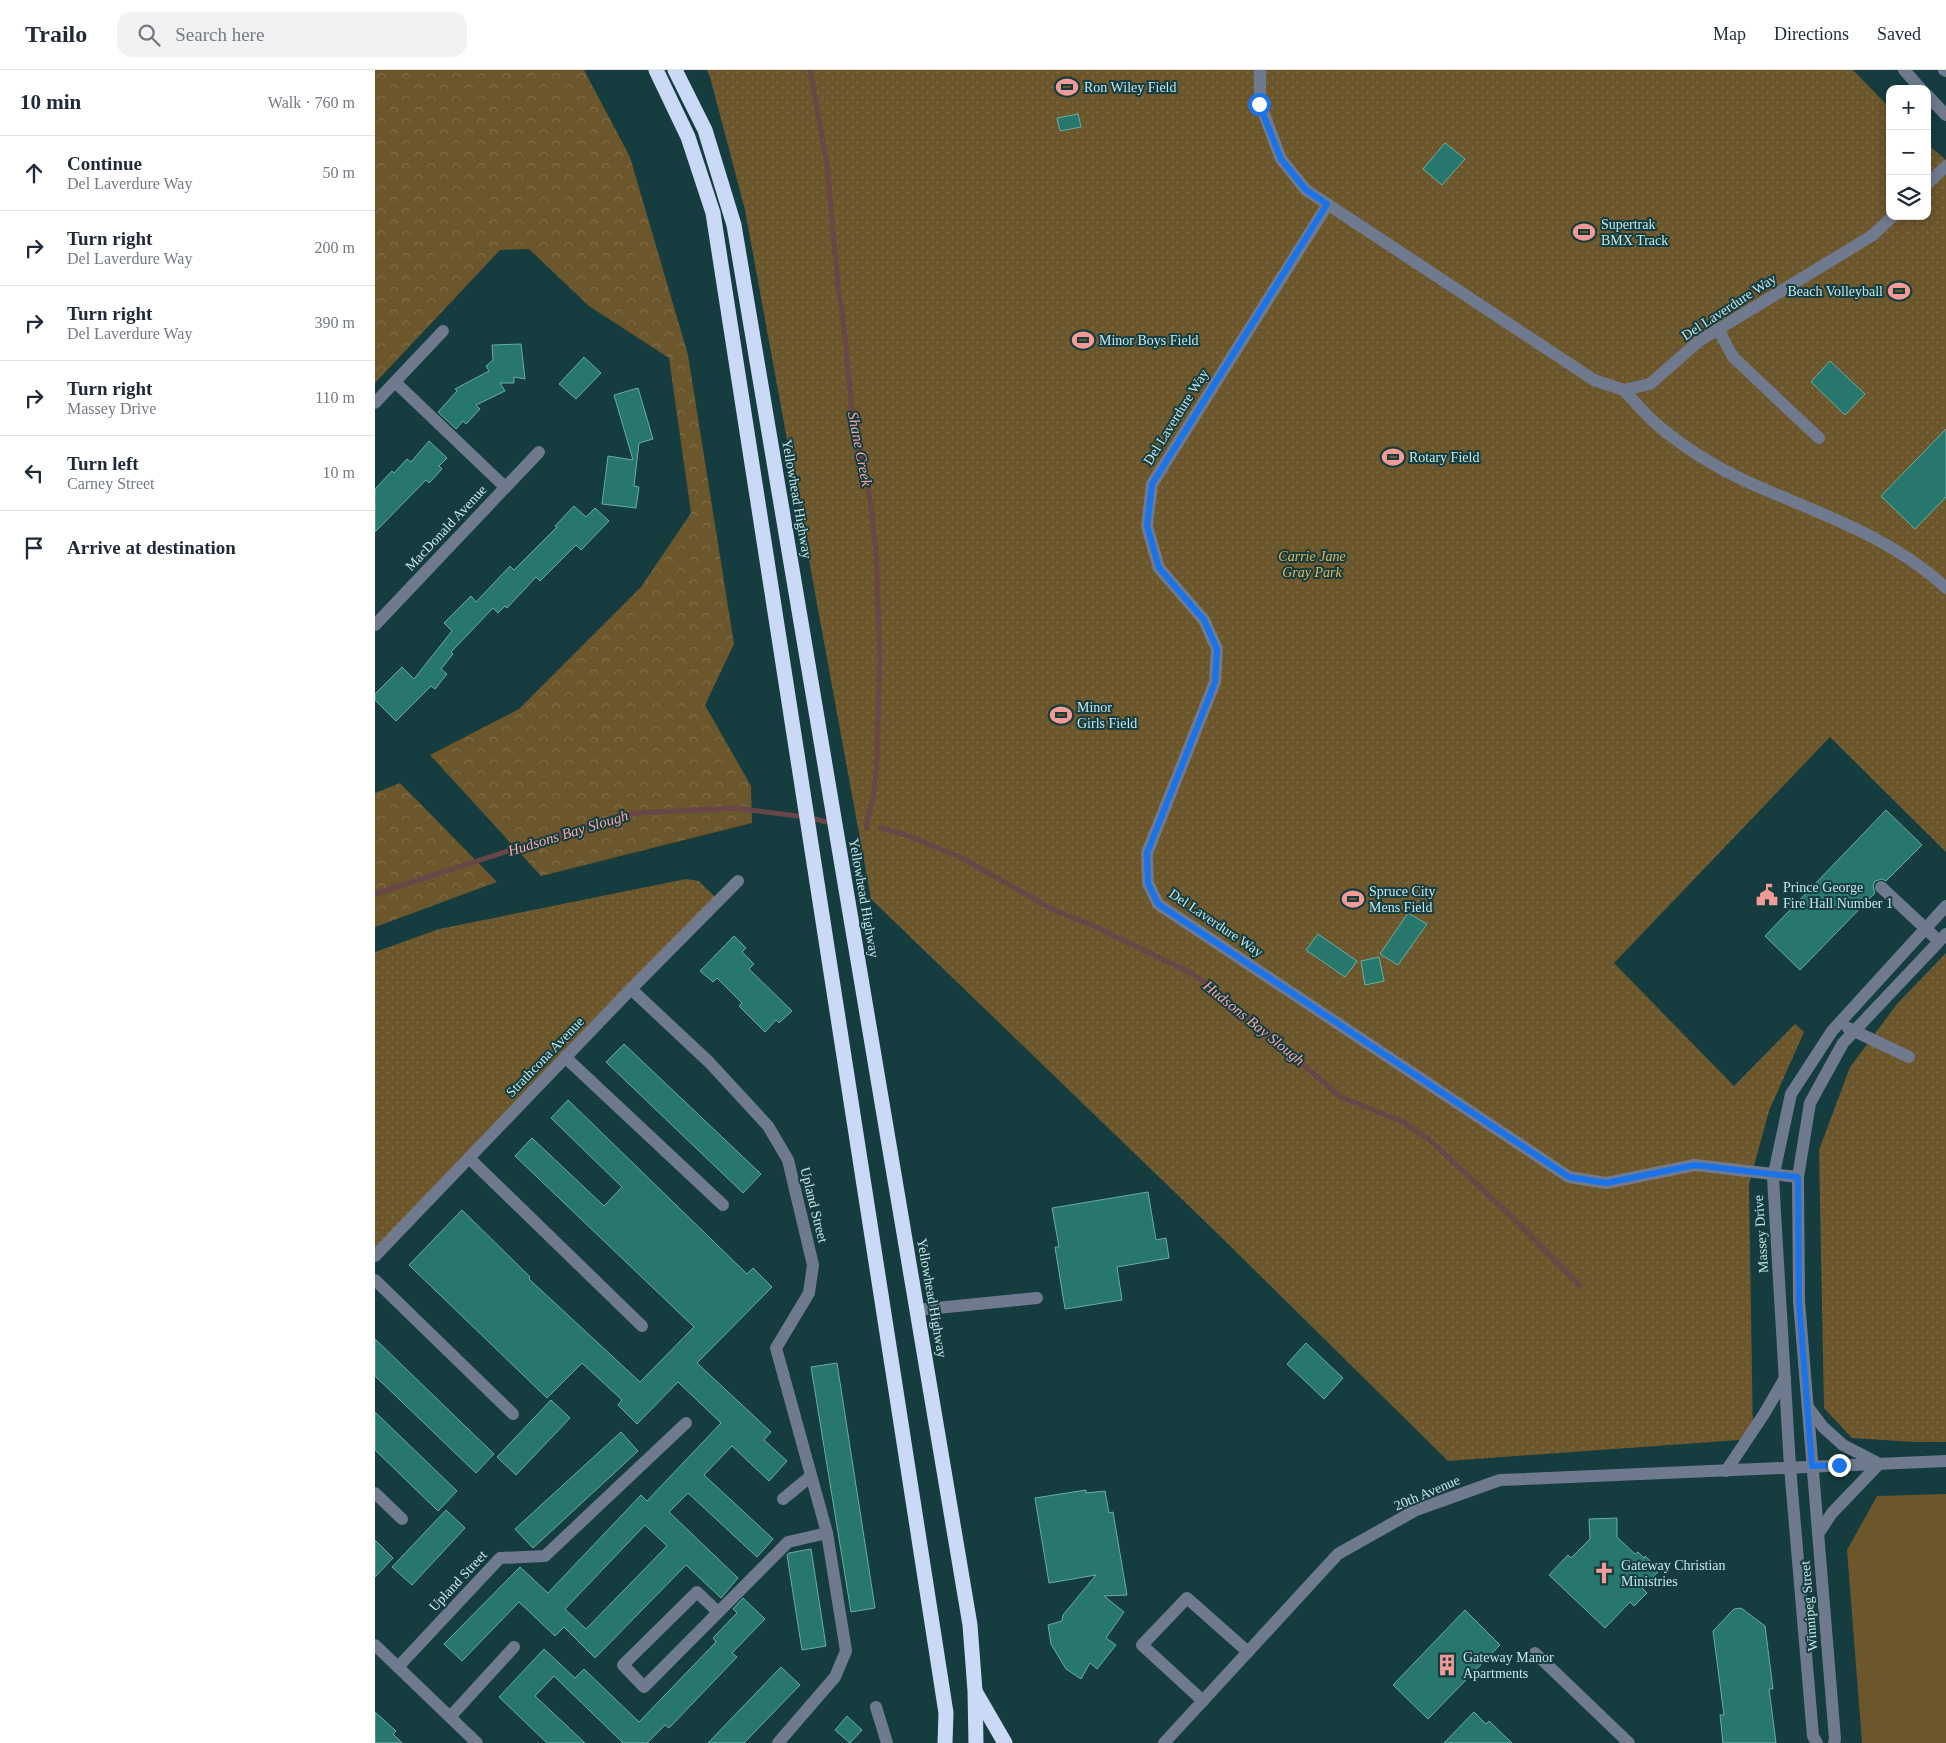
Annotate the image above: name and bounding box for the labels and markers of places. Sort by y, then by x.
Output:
sports icon: Ron Wiley Field [1054,74,1080,100]
place label: Ron Wiley Field [1084,80,1177,95]
place label: Supertrak BMX Track [1601,217,1668,248]
sports icon: Supertrak BMX Track [1571,219,1597,245]
sports icon: Beach Volleyball [1886,278,1912,304]
place label: Beach Volleyball [1787,284,1883,299]
sports icon: Minor Boys Field [1070,327,1096,353]
place label: Minor Boys Field [1099,333,1199,348]
sports icon: Rotary Field [1380,444,1406,470]
place label: Rotary Field [1409,450,1479,465]
place label: Minor Girls Field [1077,700,1137,731]
sports icon: Minor Girls Field [1048,702,1074,728]
place label: Prince George Fire Hall Number 1 [1783,880,1893,911]
public building icon: Prince George Fire Hall Number 1 [1754,882,1780,908]
place label: Spruce City Mens Field [1369,884,1436,915]
sports icon: Spruce City Mens Field [1340,886,1366,912]
place label: Gateway Christian Ministries [1621,1558,1726,1589]
church icon: Gateway Christian Ministries [1591,1560,1617,1586]
place label: Gateway Manor Apartments [1463,1650,1554,1681]
building icon: Gateway Manor Apartments [1434,1652,1460,1678]

